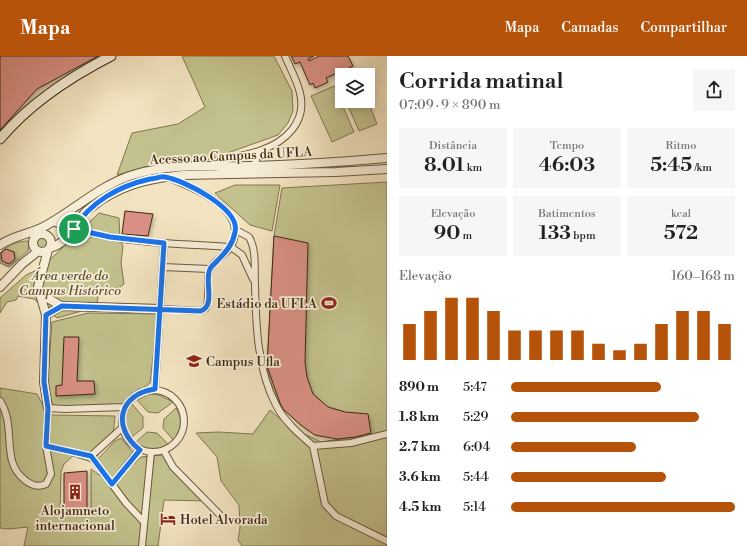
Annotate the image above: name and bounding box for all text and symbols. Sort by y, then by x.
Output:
text: Mapa [20,16,70,40]
text: Mapa [505,19,539,37]
text: Camadas [561,19,618,37]
text: Compartilhar [640,19,727,37]
map controls [335,68,375,108]
button: layers [335,68,375,108]
text: Corrida matinal [399,68,564,95]
button: share [693,69,735,111]
text: 07:09 · 9 × 890 m [399,97,500,113]
text: Distância [429,139,477,153]
text: Tempo [550,139,584,153]
text: Ritmo [666,139,696,153]
street label: Acesso ao Campus da UFLA [148,144,314,168]
text: 8.01 [424,153,464,178]
text: 46:03 [539,153,595,178]
text: 5:45 [650,153,692,178]
text: km [464,161,482,175]
text: /km [692,161,712,175]
text: Elevação [431,207,475,221]
text: Batimentos [538,207,596,221]
text: kcal [671,207,691,221]
pin [57,212,91,246]
icon: arrive [63,218,85,240]
text: 90 [434,221,460,246]
text: 133 [538,221,571,246]
text: 572 [664,221,698,246]
text: m [460,229,472,243]
text: bpm [571,229,596,243]
park label: Área verde do Campus Histórico [19,267,121,299]
text: Elevação [399,268,452,284]
text: 160–168 m [671,268,735,284]
sports icon: Estádio da UFLA [320,294,338,312]
place label: Estádio da UFLA [216,296,318,312]
school or university icon: Campus Ufla [185,352,203,370]
place label: Campus Ufla [206,354,280,370]
text: 890 m [399,379,439,395]
text: 5:47 [463,379,487,395]
text: 1.8 km [399,409,439,425]
text: 5:29 [463,409,488,425]
text: 2.7 km [399,439,440,455]
text: 6:04 [463,439,490,455]
text: 3.6 km [399,469,441,485]
text: 5:44 [463,469,489,485]
building icon: Alojamneto internacional [66,483,84,501]
text: 4.5 km [399,499,441,515]
text: 5:14 [463,499,486,515]
place label: Alojamneto internacional [35,503,115,534]
hotel icon: Hotel Alvorada [159,510,177,528]
place label: Hotel Alvorada [180,512,268,528]

